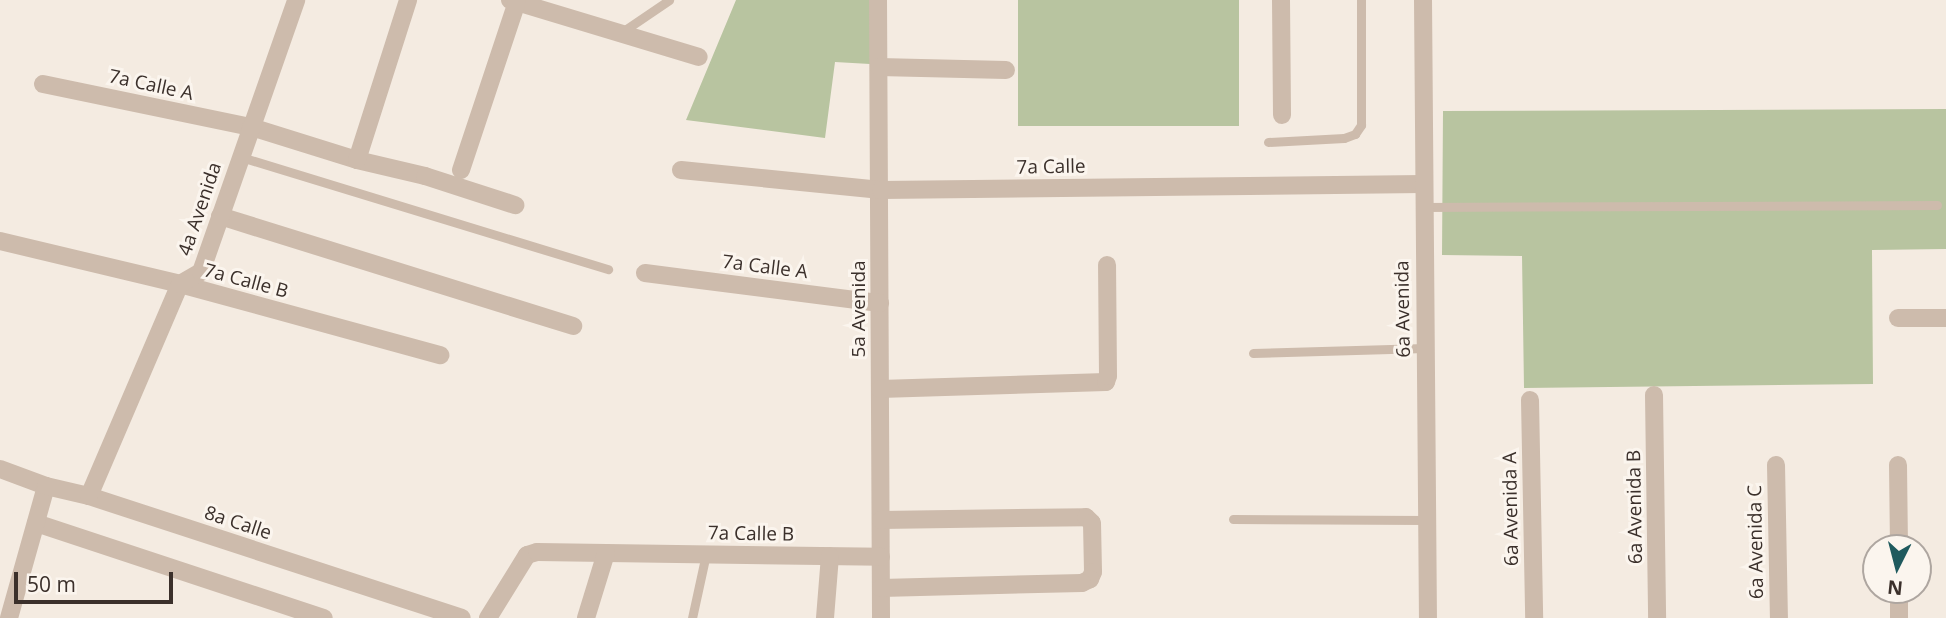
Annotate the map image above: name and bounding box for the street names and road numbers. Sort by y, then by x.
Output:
street label: 7a Calle A [107,65,195,105]
street label: 7a Calle [1016,155,1086,179]
street label: 4a Avenida [173,159,227,259]
street label: 7a Calle A [721,250,809,284]
street label: 7a Calle B [201,259,291,303]
street label: 5a Avenida [848,260,870,358]
street label: 6a Avenida [1391,260,1415,358]
street label: 6a Avenida B [1623,450,1647,564]
street label: 6a Avenida A [1499,452,1523,566]
street label: 6a Avenida C [1744,485,1768,599]
street label: 8a Calle [202,501,274,545]
street label: 7a Calle B [708,522,794,546]

